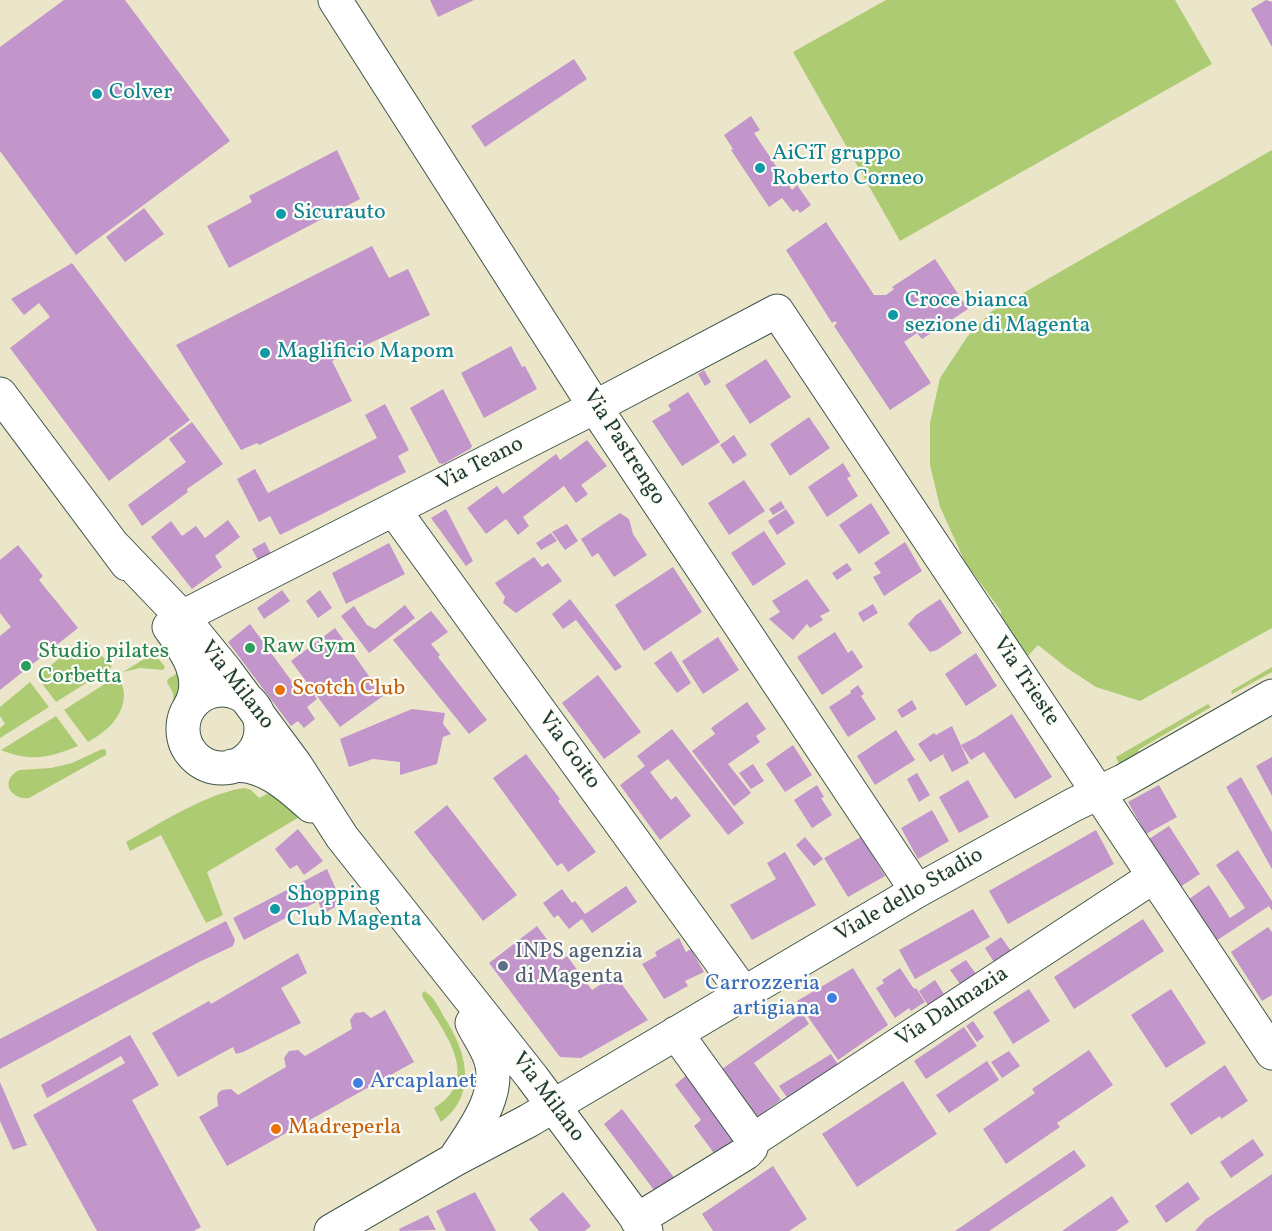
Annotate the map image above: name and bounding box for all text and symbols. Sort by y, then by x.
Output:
place label: Colver [109,81,172,107]
marker: Colver [90,87,104,101]
place label: AiCiT gruppo Roberto Corneo [772,142,924,194]
marker: AiCiT gruppo Roberto Corneo [753,161,767,175]
place label: Sicurauto [293,201,386,227]
marker: Sicurauto [274,207,288,221]
place label: Croce bianca sezione di Magenta [905,289,1091,340]
marker: Croce bianca sezione di Magenta [886,308,900,322]
place label: Maglificio Mapom [277,340,454,366]
marker: Maglificio Mapom [258,346,272,360]
street label: Via Pastrengo [576,385,670,511]
street label: Via Teano [433,432,529,498]
street label: Via Trieste [986,633,1064,731]
place label: Raw Gym [262,635,356,661]
street label: Via Milano [193,636,279,736]
place label: Studio pilates Corbetta [38,640,169,692]
marker: Raw Gym [243,641,257,655]
marker: Studio pilates Corbetta [19,659,33,673]
place label: Scotch Club [292,677,405,703]
marker: Scotch Club [273,683,287,697]
street label: Via Goito [531,707,605,795]
street label: Viale dello Stadio [831,843,989,949]
place label: Shopping Club Magenta [287,883,422,934]
marker: Shopping Club Magenta [268,902,282,916]
place label: INPS agenzia di Magenta [515,940,643,992]
marker: INPS agenzia di Magenta [496,959,510,973]
street label: Via Dalmazia [892,962,1014,1054]
place label: Carrozzeria artigiana [705,972,820,1023]
marker: Carrozzeria artigiana [825,991,839,1005]
street label: Via Milano [505,1048,589,1148]
place label: Arcaplanet [370,1070,477,1096]
marker: Arcaplanet [351,1076,365,1090]
place label: Madreperla [288,1116,401,1142]
marker: Madreperla [269,1122,283,1136]

